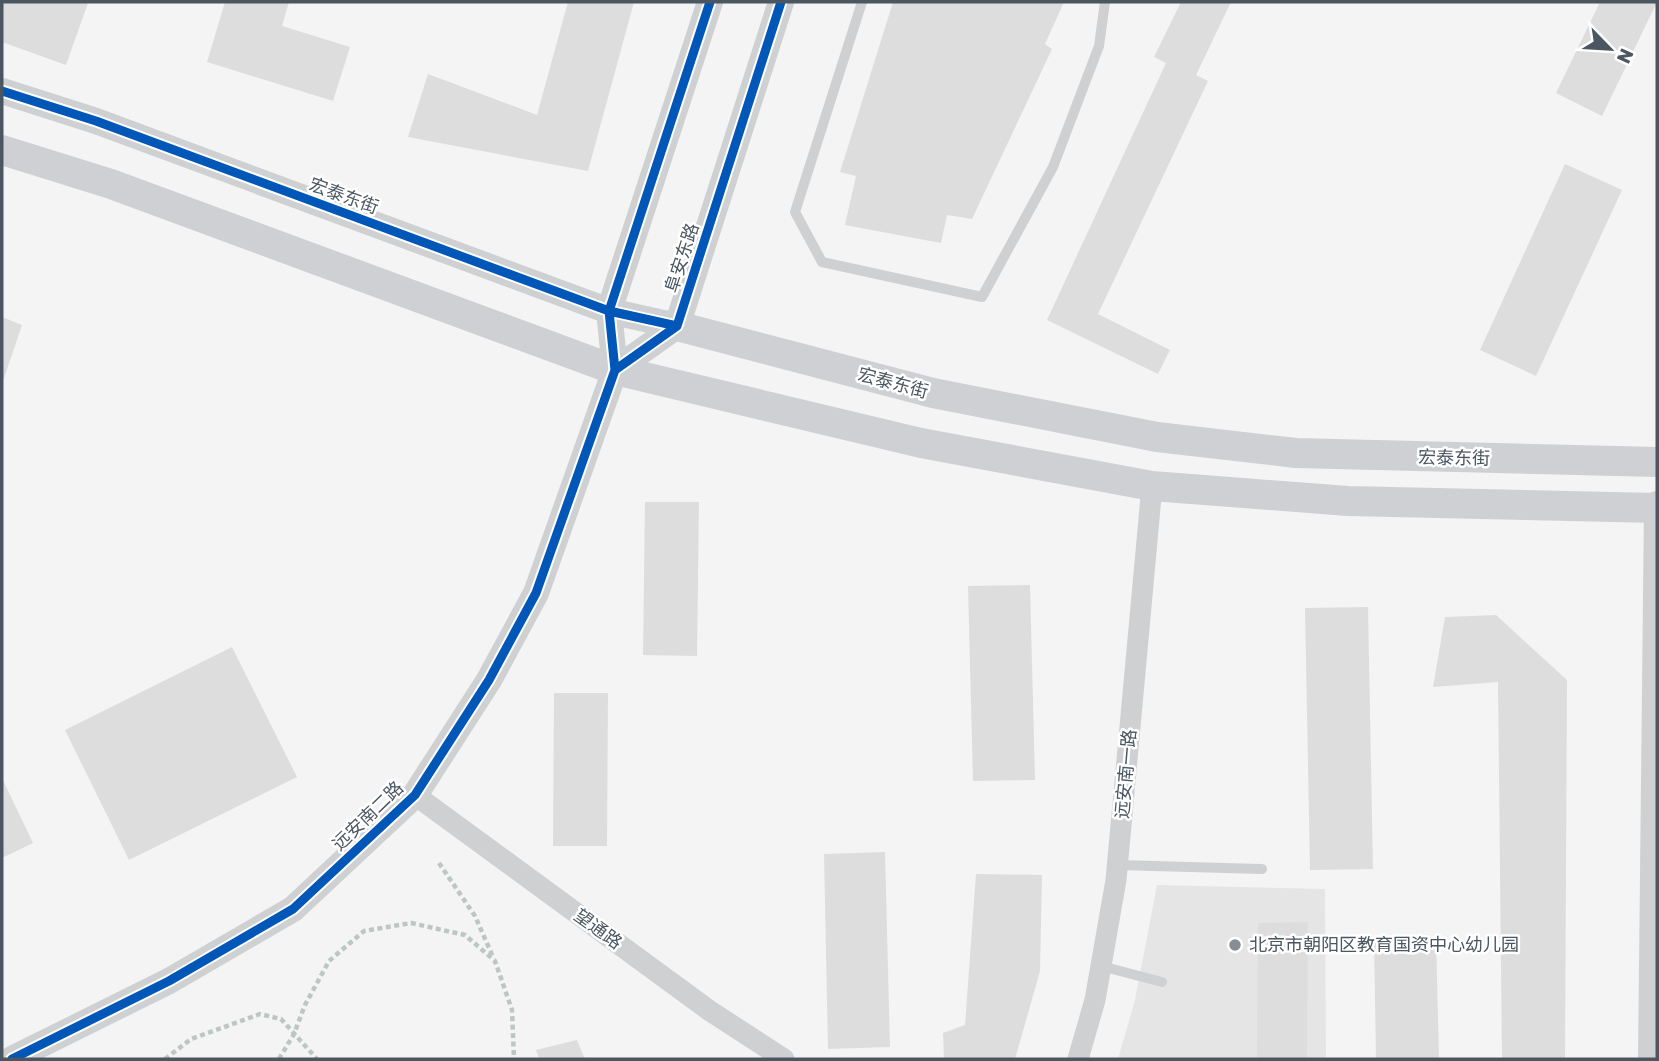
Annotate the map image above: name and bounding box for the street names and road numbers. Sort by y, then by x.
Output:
street label: 宏泰东街 [306,173,382,219]
street label: 阜安东路 [660,220,704,296]
street label: 宏泰东街 [855,363,931,403]
street label: 宏泰东街 [1418,446,1490,470]
street label: 远安南一路 [1111,728,1141,820]
street label: 远安南二路 [328,777,408,855]
street label: 望通路 [570,904,626,954]

